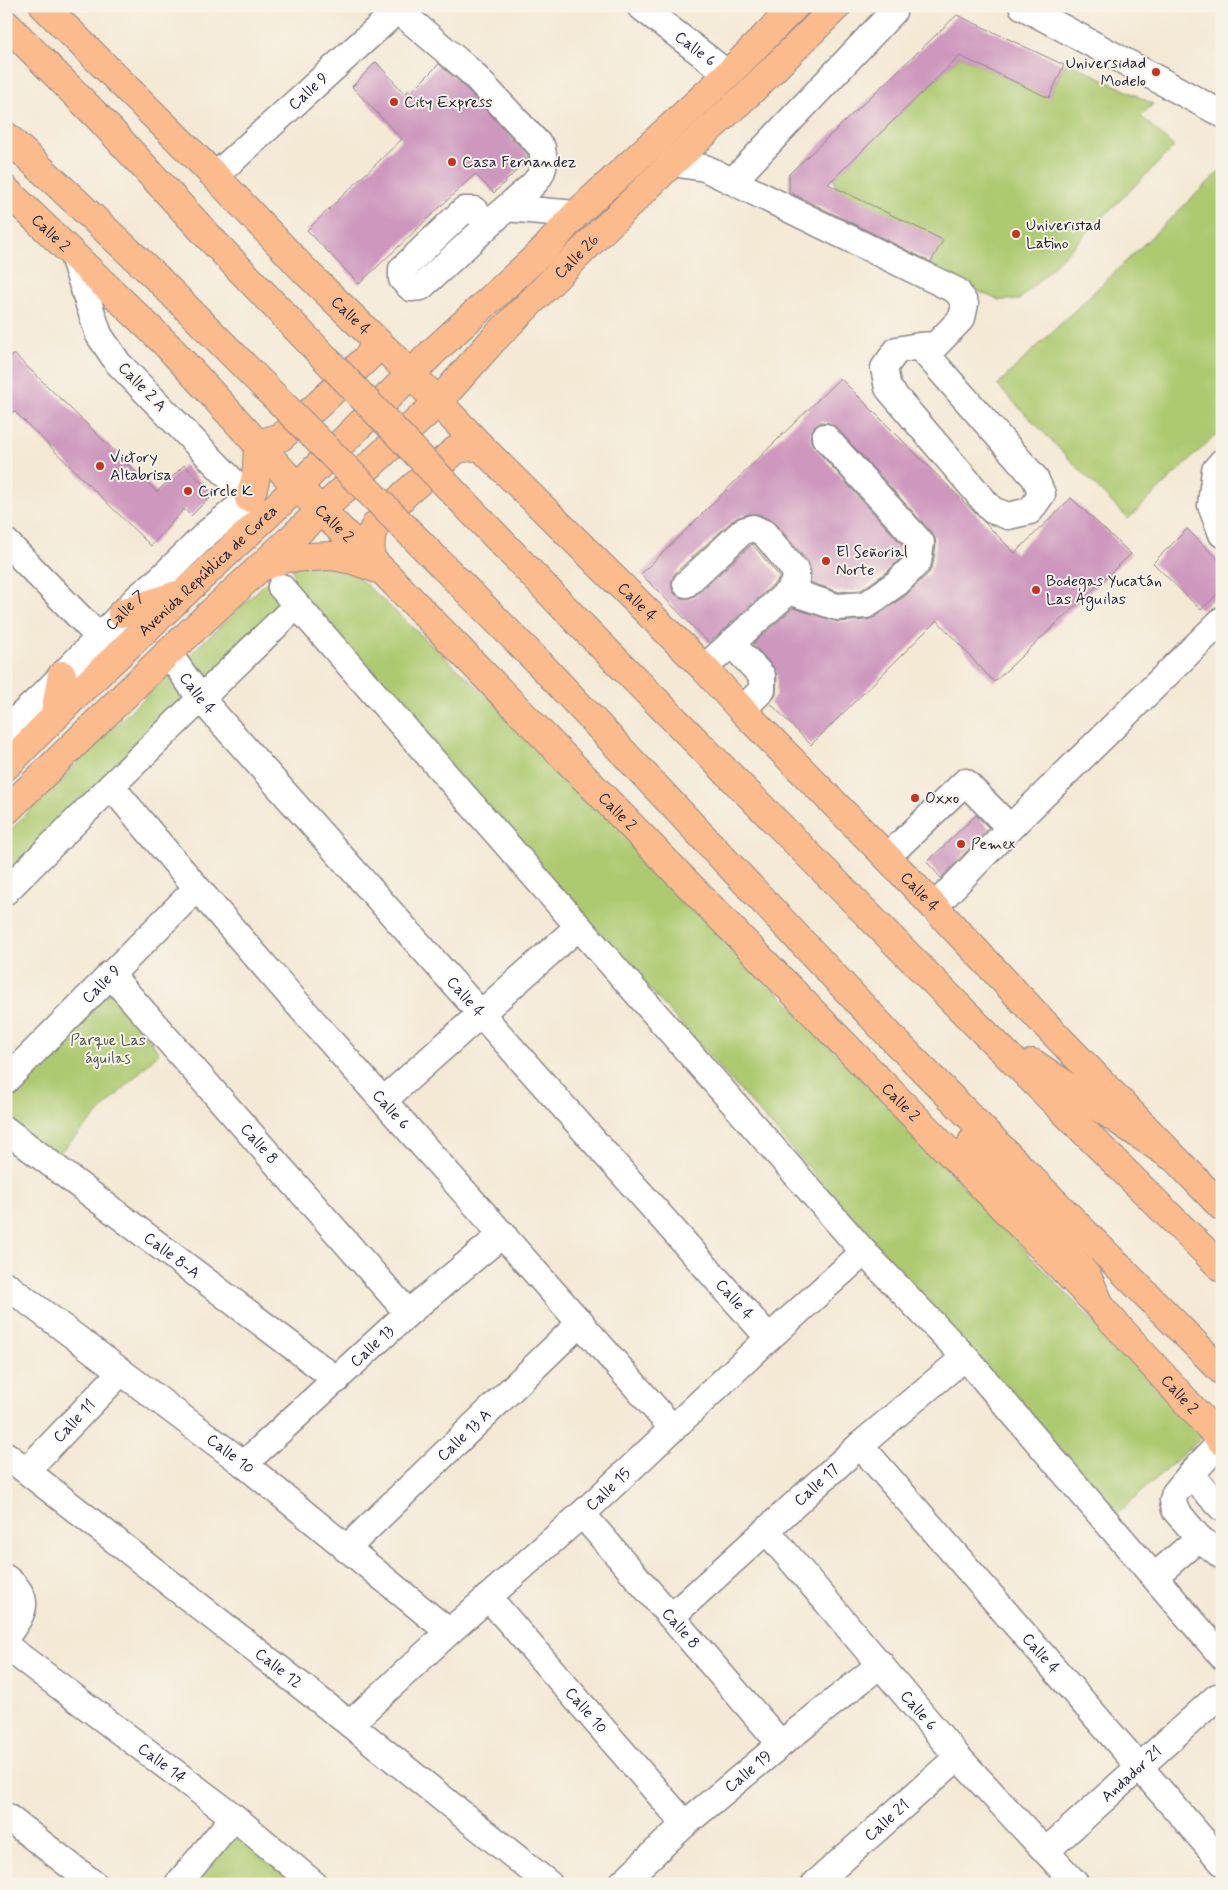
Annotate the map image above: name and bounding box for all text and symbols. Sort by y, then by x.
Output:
street label: Calle 6 [670,26,720,71]
place label: Universidad Modelo [1066,53,1146,92]
marker: Universidad Modelo [1150,66,1162,78]
street label: Calle 9 [284,68,333,115]
place label: City Express [404,92,492,113]
marker: City Express [388,96,400,108]
place label: Casa Fernandez [462,152,577,173]
marker: Casa Fernandez [446,156,458,168]
street label: Calle 2 [27,209,75,257]
place label: Univeristad Latino [1026,215,1101,254]
marker: Univeristad Latino [1010,228,1022,240]
street label: Calle 26 [550,229,604,283]
street label: Calle 4 [326,291,375,340]
street label: Calle 2 A [113,358,171,416]
place label: Victory Altabrisa [110,447,172,486]
marker: Victory Altabrisa [94,460,106,472]
place label: Circle K [198,481,253,502]
marker: Circle K [182,485,194,497]
street label: Avenida República de Corea [134,500,282,641]
street label: Calle 2 [310,500,358,547]
place label: El Señorial Norte [836,542,908,581]
marker: El Señorial Norte [820,555,832,567]
place label: Bodegas Yucatán Las Aguilas [1046,571,1162,611]
street label: Calle 4 [613,578,662,626]
marker: Bodegas Yucatán Las Aguilas [1030,584,1042,596]
street label: Calle 7 [101,585,149,635]
street label: Calle 4 [175,668,220,719]
street label: Calle 2 [594,787,641,836]
place label: Oxxo [925,788,959,809]
marker: Oxxo [909,792,921,804]
place label: Pemex [971,834,1015,855]
marker: Pemex [955,838,967,850]
street label: Calle 4 [896,867,944,917]
street label: Calle 9 [77,960,125,1008]
street label: Calle 4 [442,972,489,1022]
park label: Parque Las águilas [70,1030,146,1069]
street label: Calle 2 [877,1078,925,1126]
street label: Calle 6 [368,1085,415,1134]
street label: Calle 8 [236,1119,283,1169]
street label: Calle 8-A [140,1227,204,1283]
street label: Calle 4 [711,1275,759,1324]
street label: Calle 13 [346,1320,399,1372]
street label: Calle 2 [1156,1370,1203,1419]
street label: Calle 11 [48,1395,100,1447]
street label: Calle 13 A [432,1404,496,1466]
street label: Calle 10 [202,1429,259,1479]
street label: Calle 17 [789,1459,843,1511]
street label: Calle 15 [581,1463,635,1516]
street label: Calle 8 [657,1603,704,1653]
street label: Calle 4 [1017,1628,1065,1678]
street label: Calle 12 [251,1643,306,1693]
street label: Calle 10 [560,1683,612,1738]
street label: Calle 6 [896,1686,942,1735]
street label: Calle 14 [133,1738,191,1788]
street label: Andador 21 [1097,1741,1166,1807]
street label: Calle 19 [720,1746,776,1797]
street label: Calle 21 [860,1795,914,1846]

